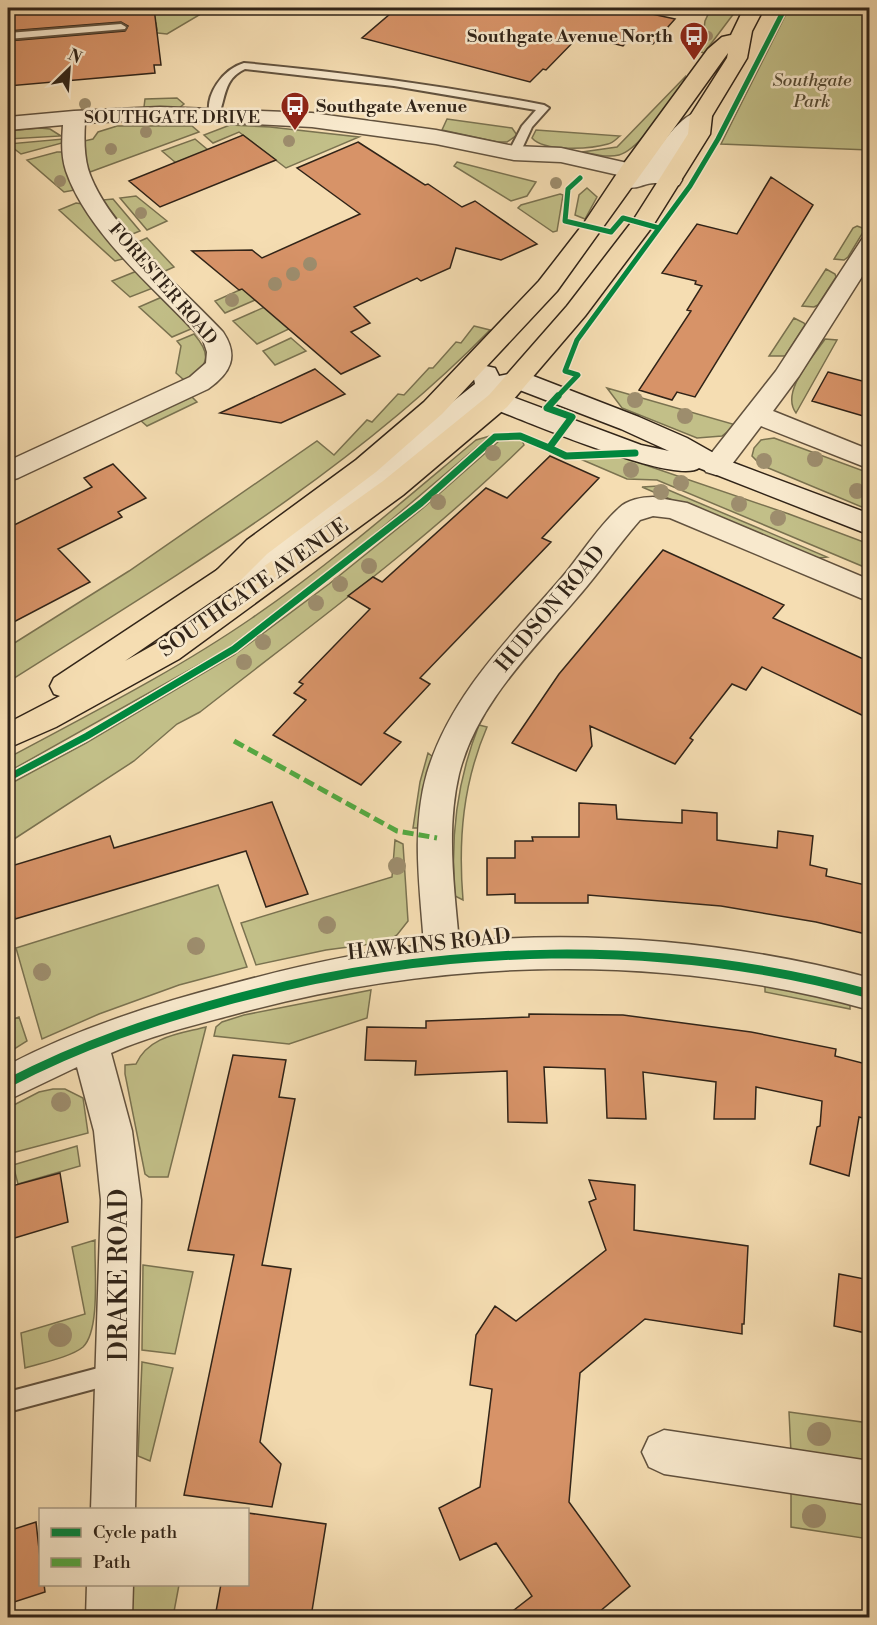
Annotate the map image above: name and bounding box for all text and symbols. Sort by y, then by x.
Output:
bus stop icon: Southgate Avenue North [678,20,710,62]
place label: Southgate Avenue North [467,25,673,48]
north arrow [39,39,99,99]
text: N [65,45,85,68]
park label: Southgate Park [772,69,852,113]
bus stop icon: Southgate Avenue [279,90,311,132]
place label: Southgate Avenue [316,95,467,118]
street label: SOUTHGATE DRIVE [84,106,260,129]
street label: FORESTER ROAD [104,218,222,350]
street label: SOUTHGATE AVENUE [154,513,354,663]
street label: HUDSON ROAD [491,540,611,678]
street label: HAWKINS ROAD [346,923,512,967]
street label: DRAKE ROAD [103,1189,135,1361]
legend [39,1508,249,1586]
text: Cycle path [93,1521,177,1544]
text: Path [93,1551,131,1574]

